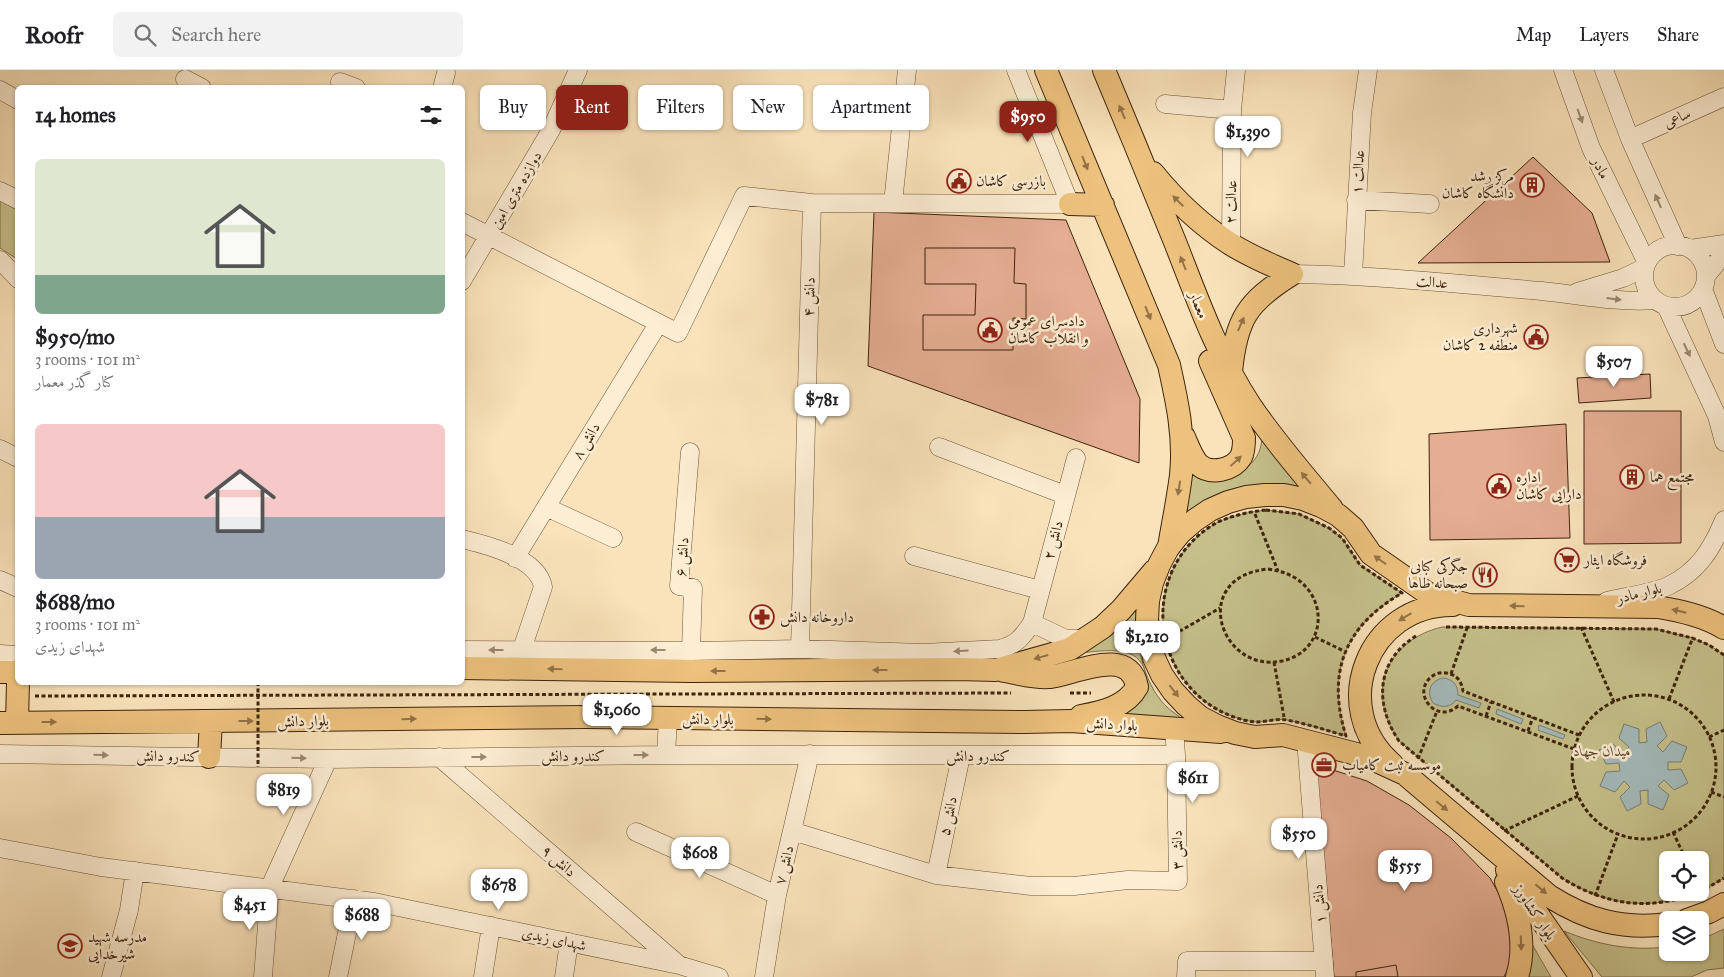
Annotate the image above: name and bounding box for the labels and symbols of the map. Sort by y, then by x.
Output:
pin: $950 [998,100,1058,143]
street label: ساعی [1660,104,1694,132]
one-way arrow [1117,105,1125,119]
one-way arrow [1576,109,1584,124]
pin: $1,390 [1207,116,1289,158]
street label: دوازده متری امین [487,148,545,232]
street label: عدالت ۱ [1348,149,1368,194]
street label: مادر [1587,152,1614,182]
one-way arrow [1082,156,1090,170]
place label: مرکز رشد دانشگاه کاشان [1442,167,1514,202]
public building icon: بازرسی کاشان [946,168,972,194]
place label: بازرسی کاشان [976,172,1046,192]
building icon: مرکز رشد دانشگاه کاشان [1519,172,1545,198]
street label: عدالت ۲ [1222,180,1240,224]
one-way arrow [1654,194,1662,208]
one-way arrow [1173,195,1185,207]
one-way arrow [1179,255,1187,270]
street label: عدالت [1415,272,1449,292]
street label: دانش ۴ [799,277,820,317]
street label: معمار [1185,287,1213,321]
one-way arrow [1606,295,1622,303]
one-way arrow [1144,306,1152,320]
place label: دادسرای عمومی و انقلاب کاشان [1008,312,1089,347]
public building icon: دادسرای عمومی و انقلاب کاشان [977,317,1003,343]
one-way arrow [1237,317,1245,331]
place label: شهرداری منطفه 2 کاشان [1443,319,1518,354]
public building icon: شهرداری منطفه 2 کاشان [1523,324,1549,350]
one-way arrow [1683,343,1691,357]
pin: $507 [1584,346,1644,388]
pin: $781 [792,384,852,426]
street label: دانش ۸ [568,419,605,463]
one-way arrow [1229,455,1242,466]
building icon: مجتمع هما [1619,464,1645,490]
place label: اداره دارایی کاشان [1516,468,1582,504]
place label: مجتمع هما [1650,468,1694,491]
one-way arrow [1301,472,1312,485]
public building icon: اداره دارایی کاشان [1486,473,1512,499]
one-way arrow [1175,480,1183,496]
street label: دانش ۲ [1039,518,1068,562]
street label: دانش ۶ [672,537,693,578]
supermarket icon: فروشگاه ایثار [1554,547,1580,573]
place label: فروشگاه ایثار [1582,550,1647,570]
one-way arrow [1373,555,1386,565]
place label: جگرکی کبابی صبحانه طاها [1409,556,1468,592]
restaurant icon: جگرکی کبابی صبحانه طاها [1472,562,1498,588]
street label: بلوار مادر [1613,579,1664,608]
one-way arrow [1508,601,1524,609]
pharmacy icon: داروخانه دانش [749,604,775,630]
one-way arrow [1671,607,1686,615]
place label: داروخانه دانش [780,608,854,627]
one-way arrow [1399,613,1412,622]
pin: $1,210 [1106,620,1188,663]
one-way arrow [487,646,503,654]
one-way arrow [650,646,666,654]
one-way arrow [952,647,968,655]
one-way arrow [1034,654,1049,662]
one-way arrow [547,665,563,673]
one-way arrow [872,666,888,674]
one-way arrow [710,667,726,675]
one-way arrow [1169,685,1180,698]
pin: $1,060 [576,694,658,736]
street label: بلوار دانش [682,710,734,729]
street label: بلوار دانش [277,712,329,731]
street label: بلوار دانش [1086,713,1139,736]
one-way arrow [401,715,417,723]
one-way arrow [756,716,772,724]
one-way arrow [238,717,254,725]
one-way arrow [41,718,57,726]
park label: میدان جهاد [1573,742,1631,760]
street label: کندرو دانش [136,746,200,767]
street label: کندرو دانش [541,747,605,766]
street label: کندرو دانش [946,747,1010,766]
one-way arrow [633,751,649,759]
one-way arrow [93,752,109,760]
one-way arrow [471,752,487,760]
office icon: موسسه ثبت کامیاب [1311,752,1337,778]
one-way arrow [291,754,307,762]
place label: موسسه ثبت کامیاب [1342,756,1441,774]
pin: $611 [1163,762,1223,804]
pin: $819 [254,774,314,816]
street label: دانش ۵ [935,795,962,838]
one-way arrow [1435,800,1448,811]
pin: $550 [1269,818,1329,860]
street label: دانش ۳ [1168,830,1187,870]
pin: $608 [670,836,730,879]
street label: دانش ۹ [537,841,580,882]
street label: دانش ۷ [770,844,799,887]
pin: $555 [1375,850,1435,892]
pin: $678 [469,868,529,911]
street label: بلوار کشاورز [1509,879,1560,944]
street label: دانش ۱ [1308,883,1331,925]
one-way arrow [1534,884,1547,895]
pin: $451 [220,888,280,931]
pin: $688 [332,898,392,941]
street label: شهدای زیدی [520,923,588,956]
place label: مدرسه شهید شیرخدایی [88,928,147,964]
school or university icon: مدرسه شهید شیرخدایی [57,933,83,959]
one-way arrow [1518,935,1526,951]

